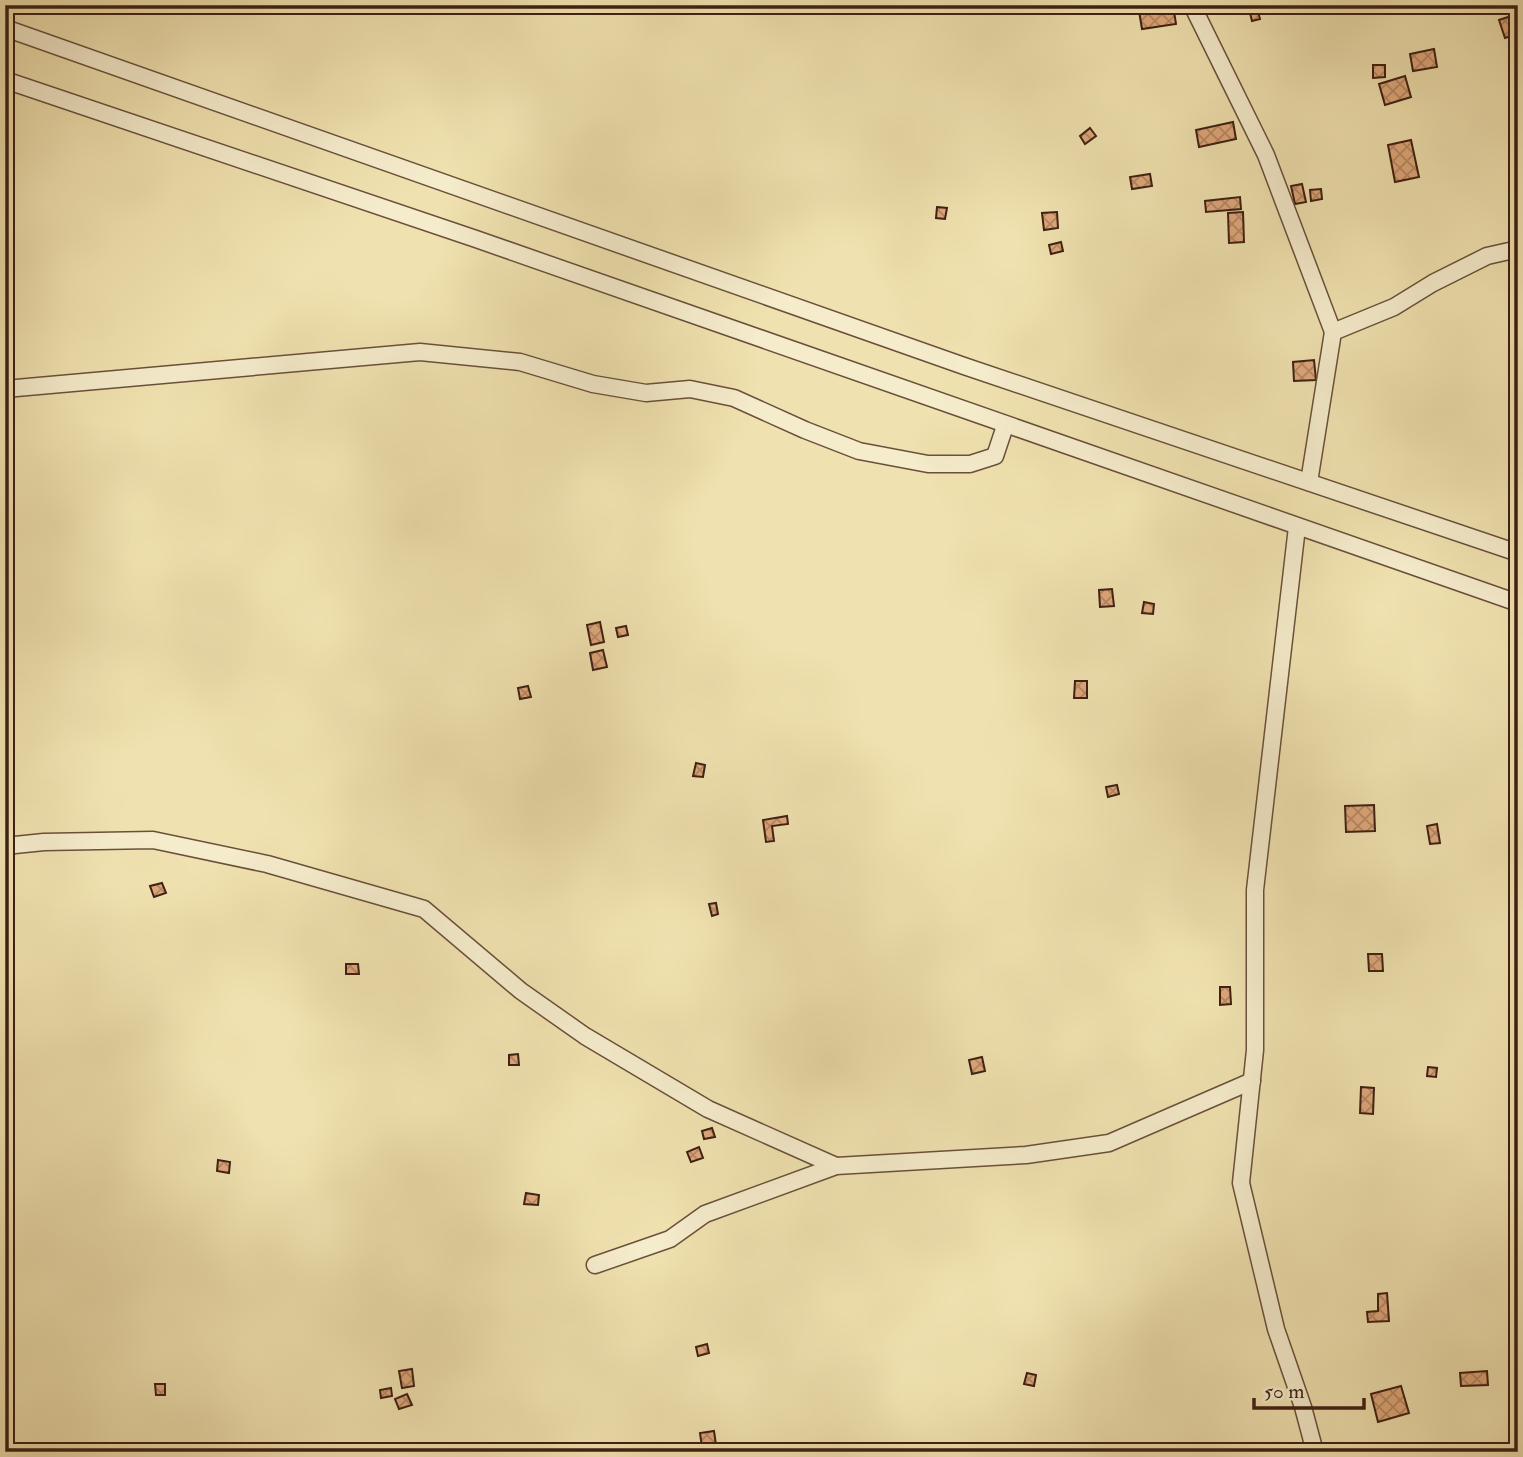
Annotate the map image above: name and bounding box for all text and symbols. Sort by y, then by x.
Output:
scale bar [1254,1366,1364,1410]
text: 50 m [1264,1378,1305,1405]

